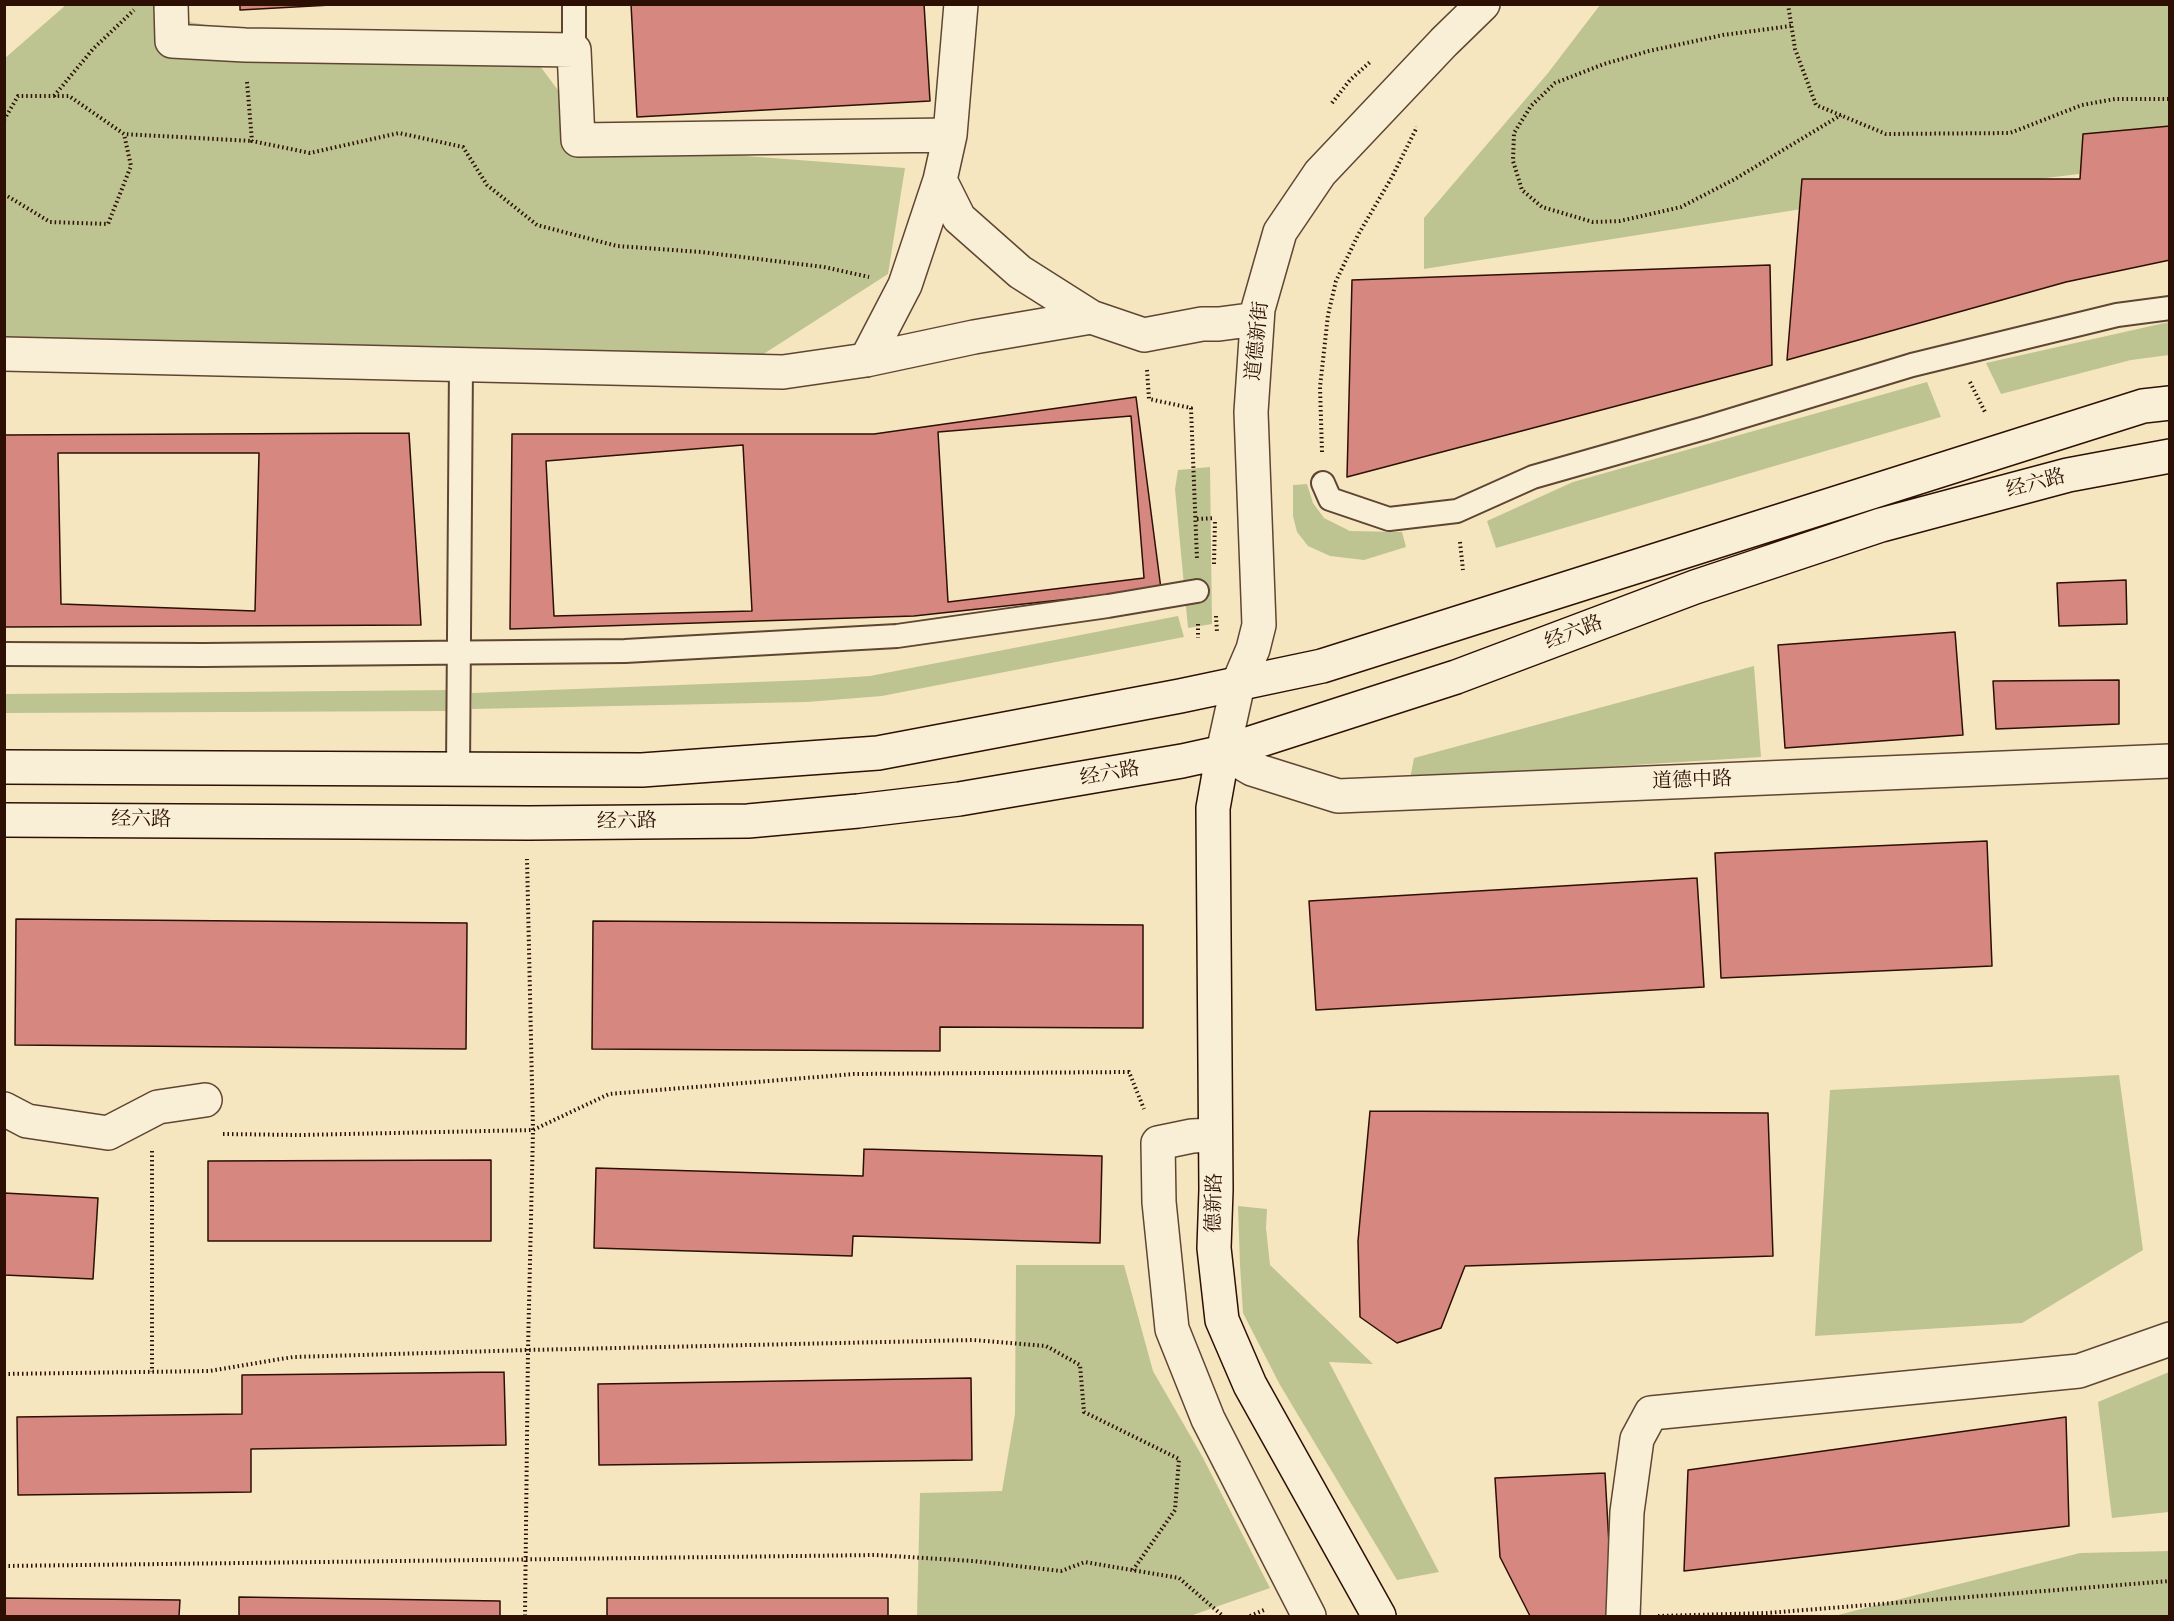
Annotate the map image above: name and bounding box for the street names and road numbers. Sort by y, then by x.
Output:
street label: 道德新街 [1242,300,1274,382]
street label: 经六路 [2004,465,2068,503]
street label: 经六路 [1542,611,1606,655]
street label: 经六路 [1078,757,1142,791]
street label: 道德中路 [1652,768,1732,794]
street label: 经六路 [111,808,171,832]
street label: 经六路 [597,809,657,835]
street label: 德新路 [1202,1173,1228,1233]

